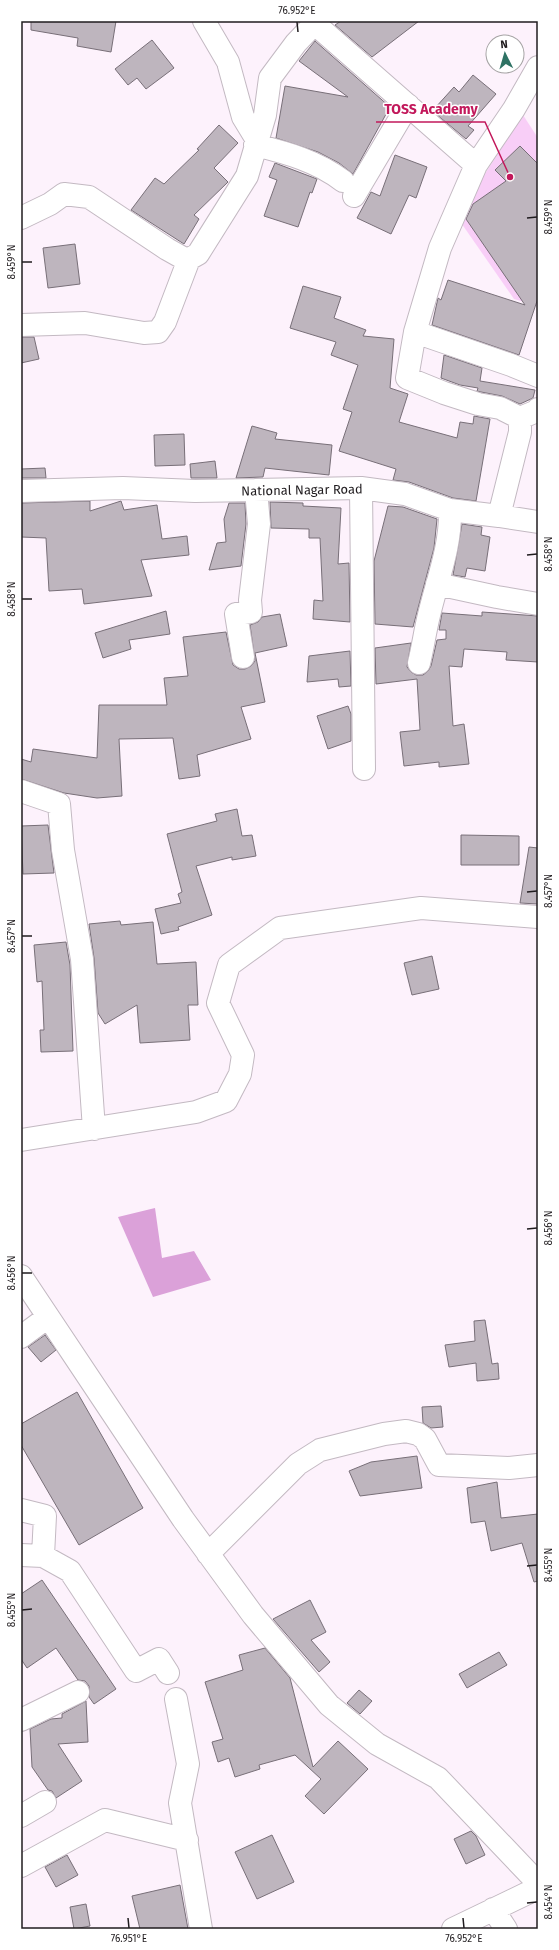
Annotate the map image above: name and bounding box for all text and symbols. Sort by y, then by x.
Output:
text: 76.952°E [278,5,316,17]
north arrow [485,34,525,74]
text: N [500,38,508,51]
callout: TOSS Academy [376,96,485,122]
text: TOSS Academy [384,101,479,118]
text: 8.459°N [543,200,555,234]
text: 8.459°N [6,245,18,279]
street label: National Nagar Road [241,481,363,499]
text: 8.458°N [543,536,555,572]
text: 8.458°N [6,581,18,617]
text: 8.457°N [543,874,555,908]
text: 8.457°N [6,919,18,953]
text: 8.456°N [543,1210,555,1246]
text: 8.456°N [6,1255,18,1291]
text: 8.455°N [543,1548,555,1582]
text: 8.455°N [6,1593,18,1627]
text: 8.454°N [543,1884,555,1920]
text: 76.951°E [111,1933,147,1945]
text: 76.952°E [445,1933,483,1945]

